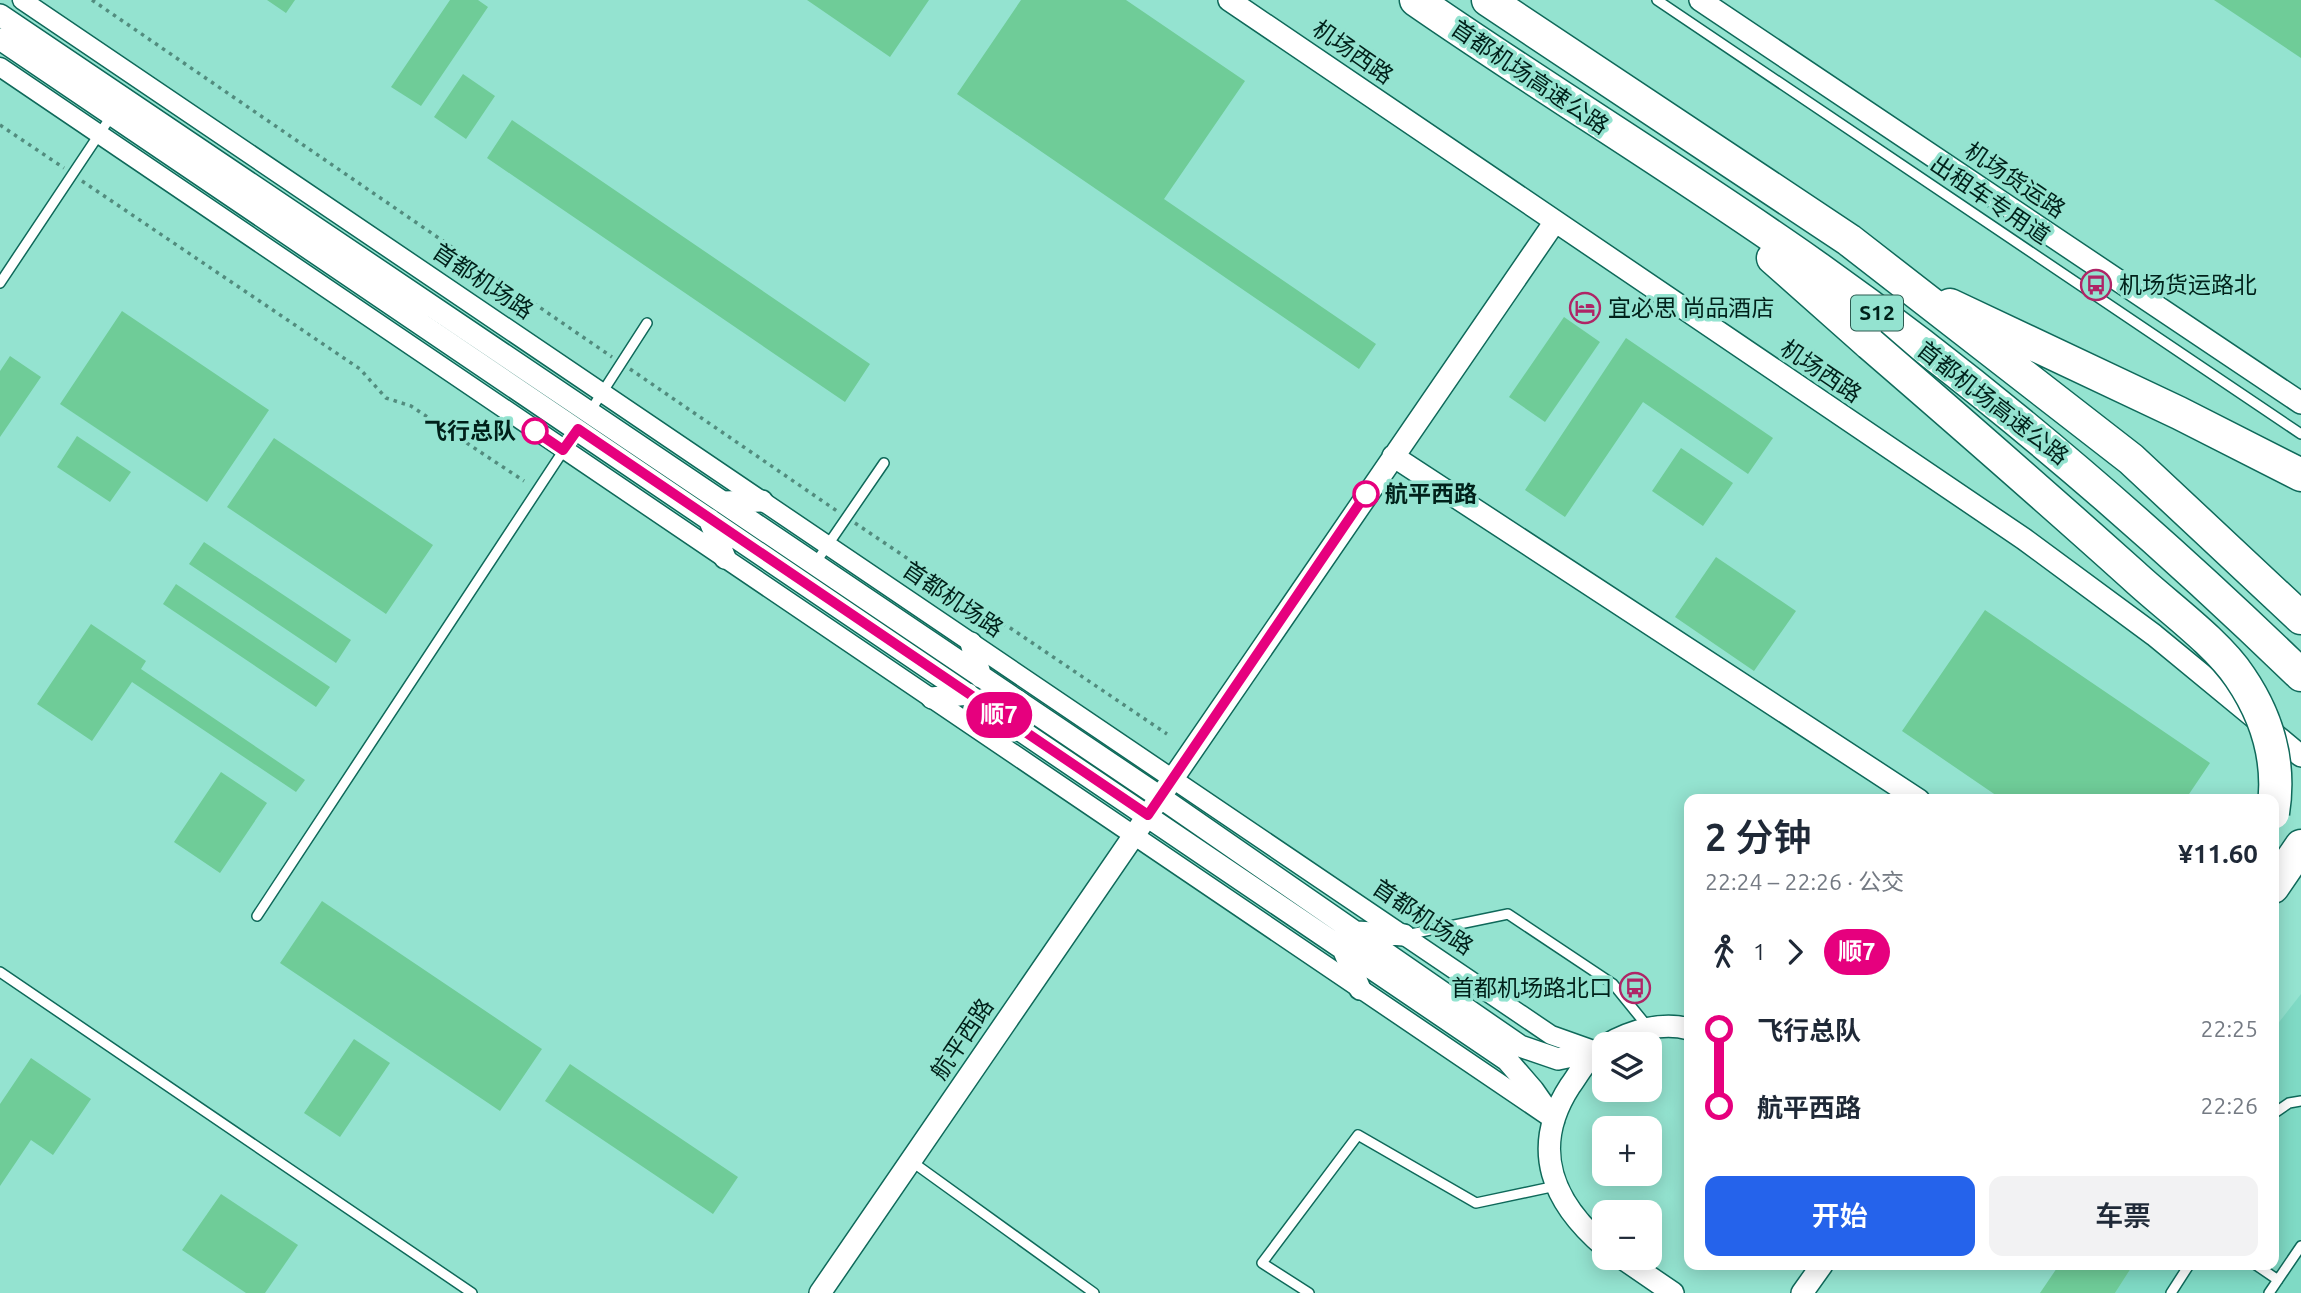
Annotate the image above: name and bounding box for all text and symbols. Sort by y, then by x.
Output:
street label: 机场西路 [1308,15,1398,88]
street label: 首都机场高速公路 [1447,15,1614,138]
street label: 机场货运路 [1961,137,2070,222]
street label: 出租车专用道 [1926,151,2054,249]
street label: 首都机场路 [429,238,538,323]
bus stop icon: 机场货运路北 [2079,268,2113,302]
place label: 机场货运路北 [2119,272,2257,297]
hotel icon: 宜必思 尚品酒店 [1568,291,1602,325]
place label: 宜必思 尚品酒店 [1608,295,1774,320]
road number: S12 [1851,296,1903,330]
street label: 机场西路 [1776,334,1866,407]
street label: 首都机场高速公路 [1913,336,2074,469]
place label: 飞行总队 [424,418,516,443]
marker: 飞行总队 [522,418,548,444]
marker: 航平西路 [1353,481,1379,507]
place label: 航平西路 [1385,481,1477,506]
street label: 首都机场路 [899,556,1008,641]
line badge: 顺7 [968,692,1030,738]
text: 顺7 [980,701,1018,728]
text: 2 分钟 [1705,816,1811,858]
text: ¥11.60 [2178,839,2258,868]
text: 22:24 – 22:26 · 公交 [1705,869,1904,894]
street label: 首都机场路 [1369,874,1478,959]
icon: walk [1705,933,1743,971]
icon: forward [1776,933,1814,971]
text: 顺7 [1838,938,1876,965]
text: 1 [1753,939,1766,964]
bus stop icon: 首都机场路北口 [1618,971,1652,1005]
place label: 首都机场路北口 [1451,975,1612,1000]
street label: 航平西路 [925,994,998,1084]
text: 飞行总队 [1757,1016,1861,1045]
text: 22:25 [2200,1016,2258,1041]
map controls [1592,1032,1662,1270]
button: layers [1592,1032,1662,1102]
text: 航平西路 [1757,1093,1861,1122]
text: 22:26 [2200,1093,2258,1118]
button: + [1592,1116,1662,1186]
button: 开始 [1705,1176,1975,1256]
button: 车票 [1989,1176,2258,1256]
button: − [1592,1200,1662,1270]

